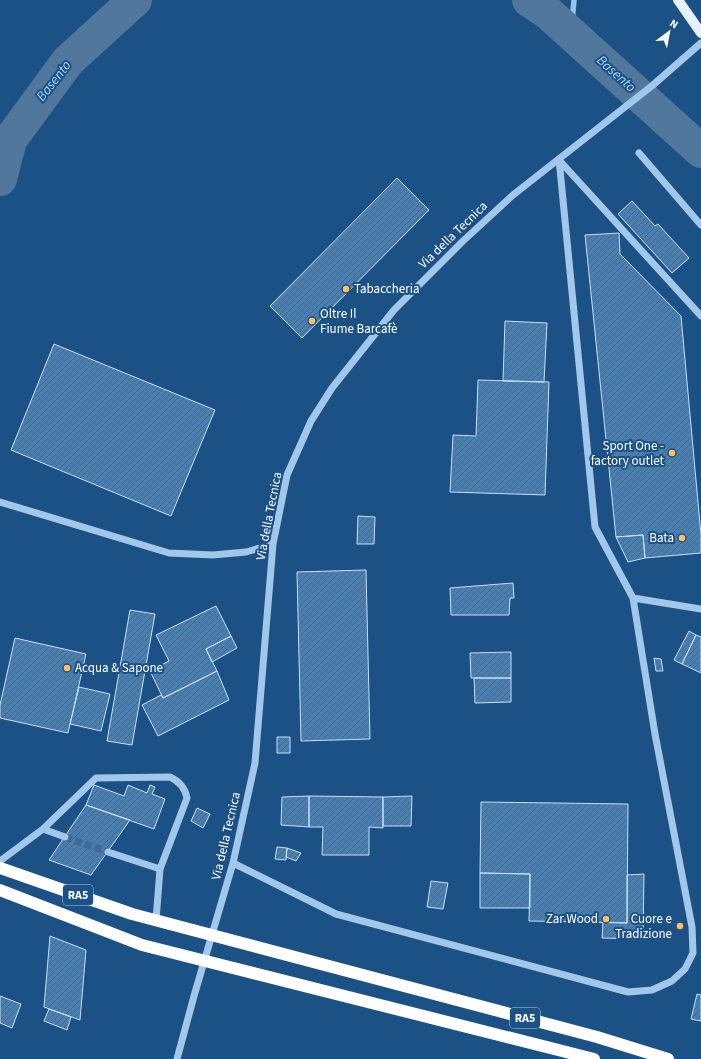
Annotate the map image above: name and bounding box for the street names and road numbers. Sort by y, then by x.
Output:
street label: Via della Tecnica [415,197,491,273]
street label: Via della Tecnica [252,470,286,562]
street label: Via della Tecnica [207,790,245,882]
road number: RA5 [63,885,93,905]
road number: RA5 [510,1008,540,1028]

